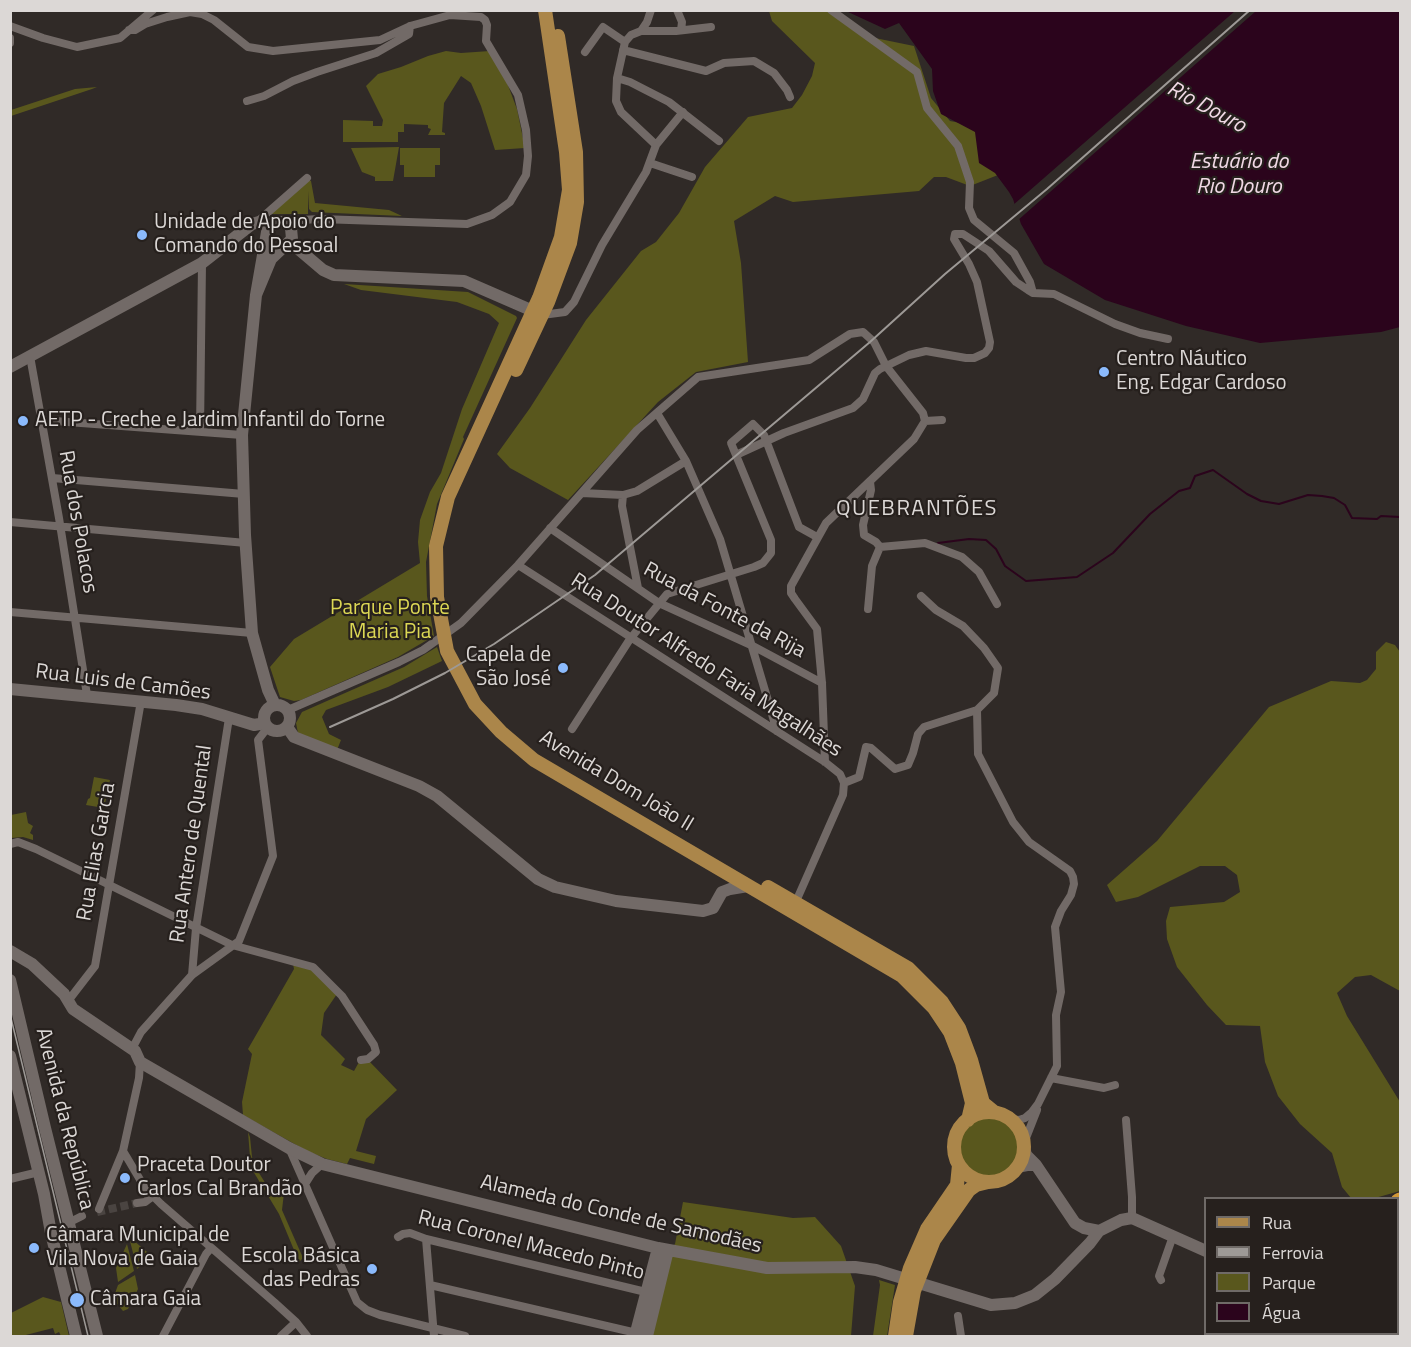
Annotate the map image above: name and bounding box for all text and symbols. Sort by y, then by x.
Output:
water label: Rio Douro [1162,76,1250,140]
water label: Estuário do Rio Douro [1190,150,1288,202]
place label: Unidade de Apoio do Comando do Pessoal [154,210,338,260]
marker: Unidade de Apoio do Comando do Pessoal [135,228,149,242]
place label: Centro Náutico Eng. Edgar Cardoso [1116,347,1287,397]
marker: Centro Náutico Eng. Edgar Cardoso [1097,365,1111,379]
place label: AETP - Creche e Jardim Infantil do Torne [35,408,385,434]
marker: AETP - Creche e Jardim Infantil do Torne [16,414,30,428]
street label: Rua dos Polacos [52,449,102,595]
district label: QUEBRANTÕES [836,497,998,523]
street label: Rua da Fonte da Rija [639,558,809,664]
street label: Rua Doutor Alfredo Faria Magalhães [566,569,846,763]
park label: Parque Ponte Maria Pia [330,596,450,646]
place label: Capela de São José [466,643,551,693]
street label: Rua Luis de Camões [34,660,212,706]
marker: Capela de São José [556,661,570,675]
street label: Avenida Dom João II [534,726,698,838]
street label: Rua Antero de Quental [166,743,218,945]
street label: Rua Elias Garcia [72,781,122,923]
street label: Avenida da República [29,1025,99,1213]
place label: Praceta Doutor Carlos Cal Brandão [137,1153,303,1203]
street label: Alameda do Conde de Samodães [478,1170,764,1260]
marker: Praceta Doutor Carlos Cal Brandão [118,1171,132,1185]
legend [1204,1197,1399,1335]
street label: Rua Coronel Macedo Pinto [415,1206,647,1286]
text: Rua [1262,1209,1292,1236]
place label: Câmara Municipal de Vila Nova de Gaia [46,1223,230,1273]
text: Ferrovia [1262,1239,1323,1266]
marker: Câmara Municipal de Vila Nova de Gaia [27,1241,41,1255]
place label: Escola Básica das Pedras [241,1244,360,1294]
marker: Escola Básica das Pedras [365,1262,379,1276]
text: Parque [1262,1269,1316,1296]
place label: Câmara Gaia [90,1287,201,1313]
marker: Câmara Gaia [68,1291,86,1309]
text: Água [1262,1299,1300,1326]

